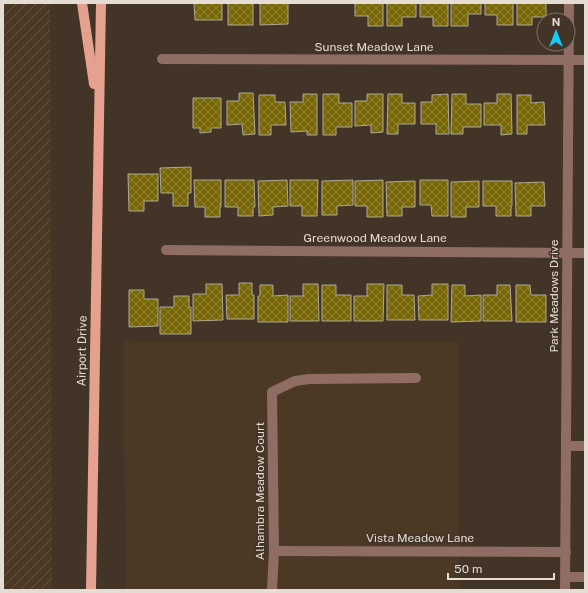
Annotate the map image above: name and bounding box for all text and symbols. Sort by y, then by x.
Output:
north arrow [536,12,576,52]
text: N [552,16,560,28]
street label: Sunset Meadow Lane [314,40,434,54]
street label: Greenwood Meadow Lane [303,231,447,245]
street label: Park Meadows Drive [547,239,561,353]
street label: Airport Drive [74,315,90,387]
street label: Alhambra Meadow Court [253,421,267,560]
street label: Vista Meadow Lane [366,531,474,545]
scale bar [448,555,554,581]
text: 50 m [454,562,482,576]

